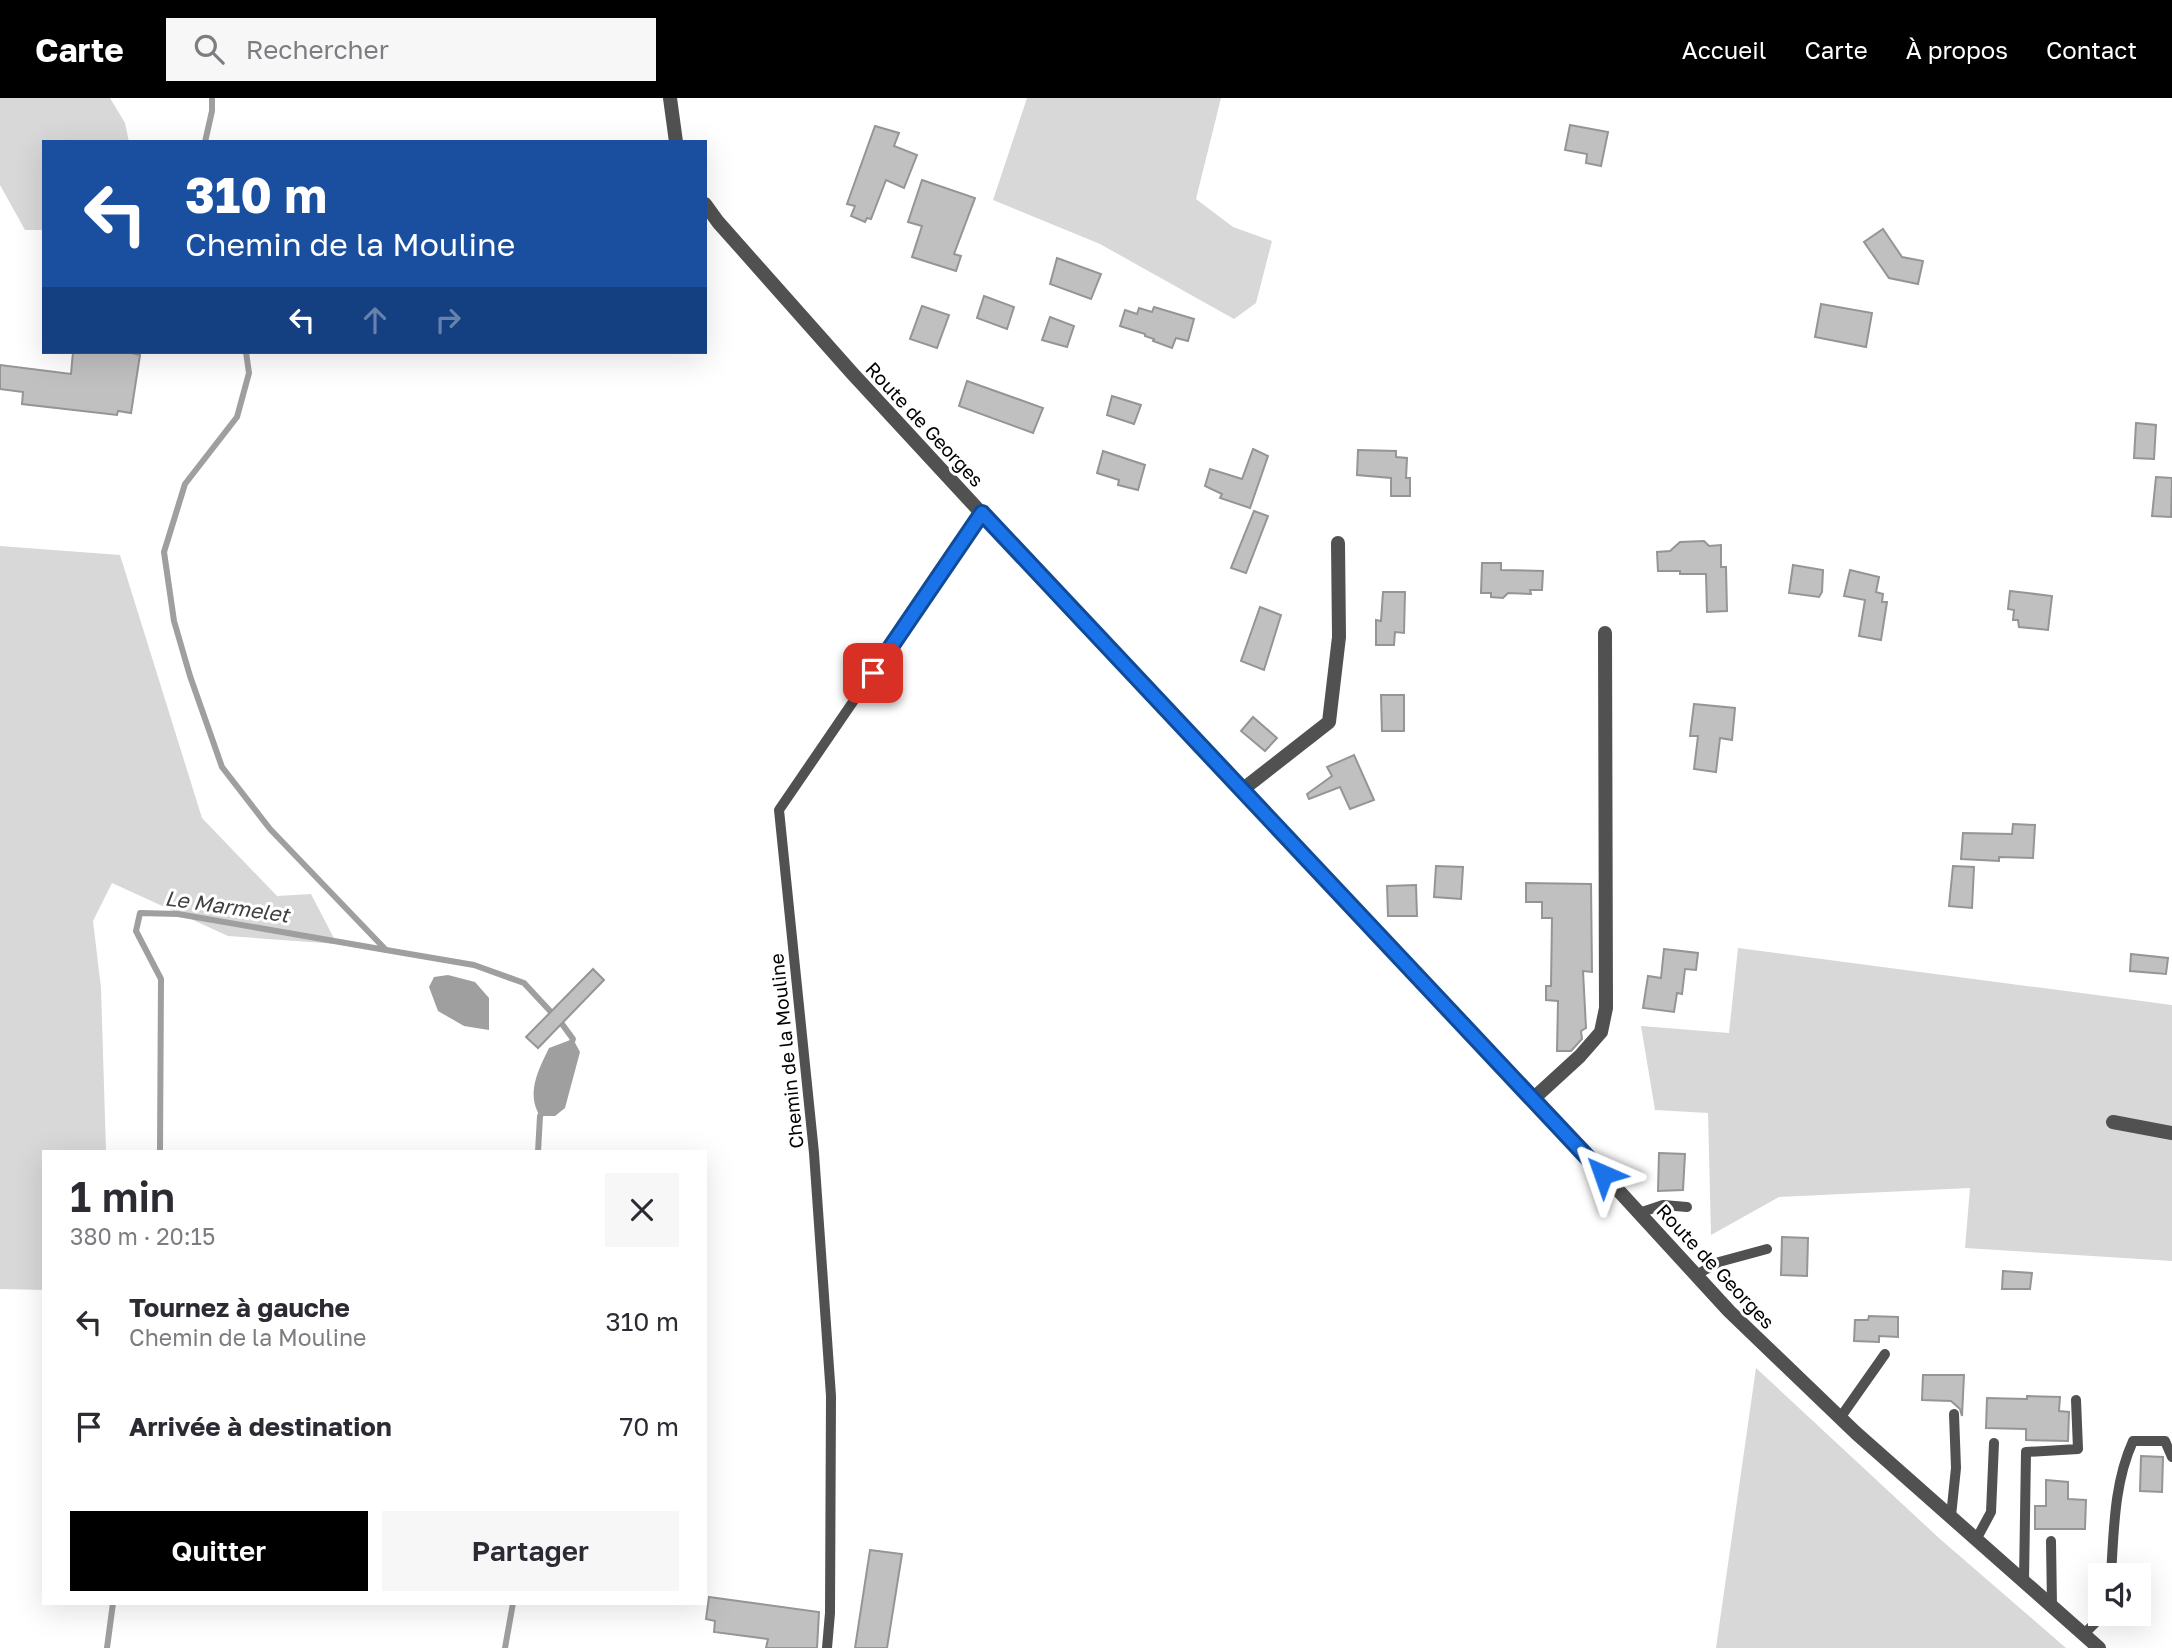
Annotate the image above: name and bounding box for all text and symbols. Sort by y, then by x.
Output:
search box [166,18,656,81]
text: Carte [35,30,124,69]
icon: search [190,30,228,68]
text: Rechercher [246,34,389,65]
text: Accueil [1682,35,1766,64]
text: Carte [1804,35,1868,64]
text: À propos [1906,35,2008,64]
text: Contact [2046,35,2137,64]
text: 310 m [185,165,327,224]
icon: left [70,168,161,259]
text: Chemin de la Mouline [185,225,515,263]
icon: left [283,301,321,339]
icon: ahead [356,301,394,339]
icon: right [429,301,467,339]
street label: Route de Georges [861,357,989,491]
pin [843,643,903,703]
icon: arrive [854,654,892,692]
water label: Le Marmelet [163,884,293,928]
street label: Chemin de la Mouline [764,952,808,1150]
position arrow [1566,1137,1640,1211]
text: 1 min [70,1171,175,1221]
button: close [605,1173,679,1247]
street label: Route de Georges [1652,1199,1780,1333]
text: 380 m · 20:15 [70,1222,215,1250]
text: Tournez à gauche [129,1292,350,1323]
icon: left [70,1303,108,1341]
text: 310 m [606,1306,679,1337]
text: Chemin de la Mouline [129,1323,366,1351]
icon: arrive [70,1408,108,1446]
text: Arrivée à destination [129,1411,392,1442]
text: 70 m [620,1411,679,1442]
button: Quitter [70,1511,368,1591]
button: Partager [382,1511,679,1591]
map controls [2088,1563,2151,1626]
button: sound [2088,1563,2151,1626]

